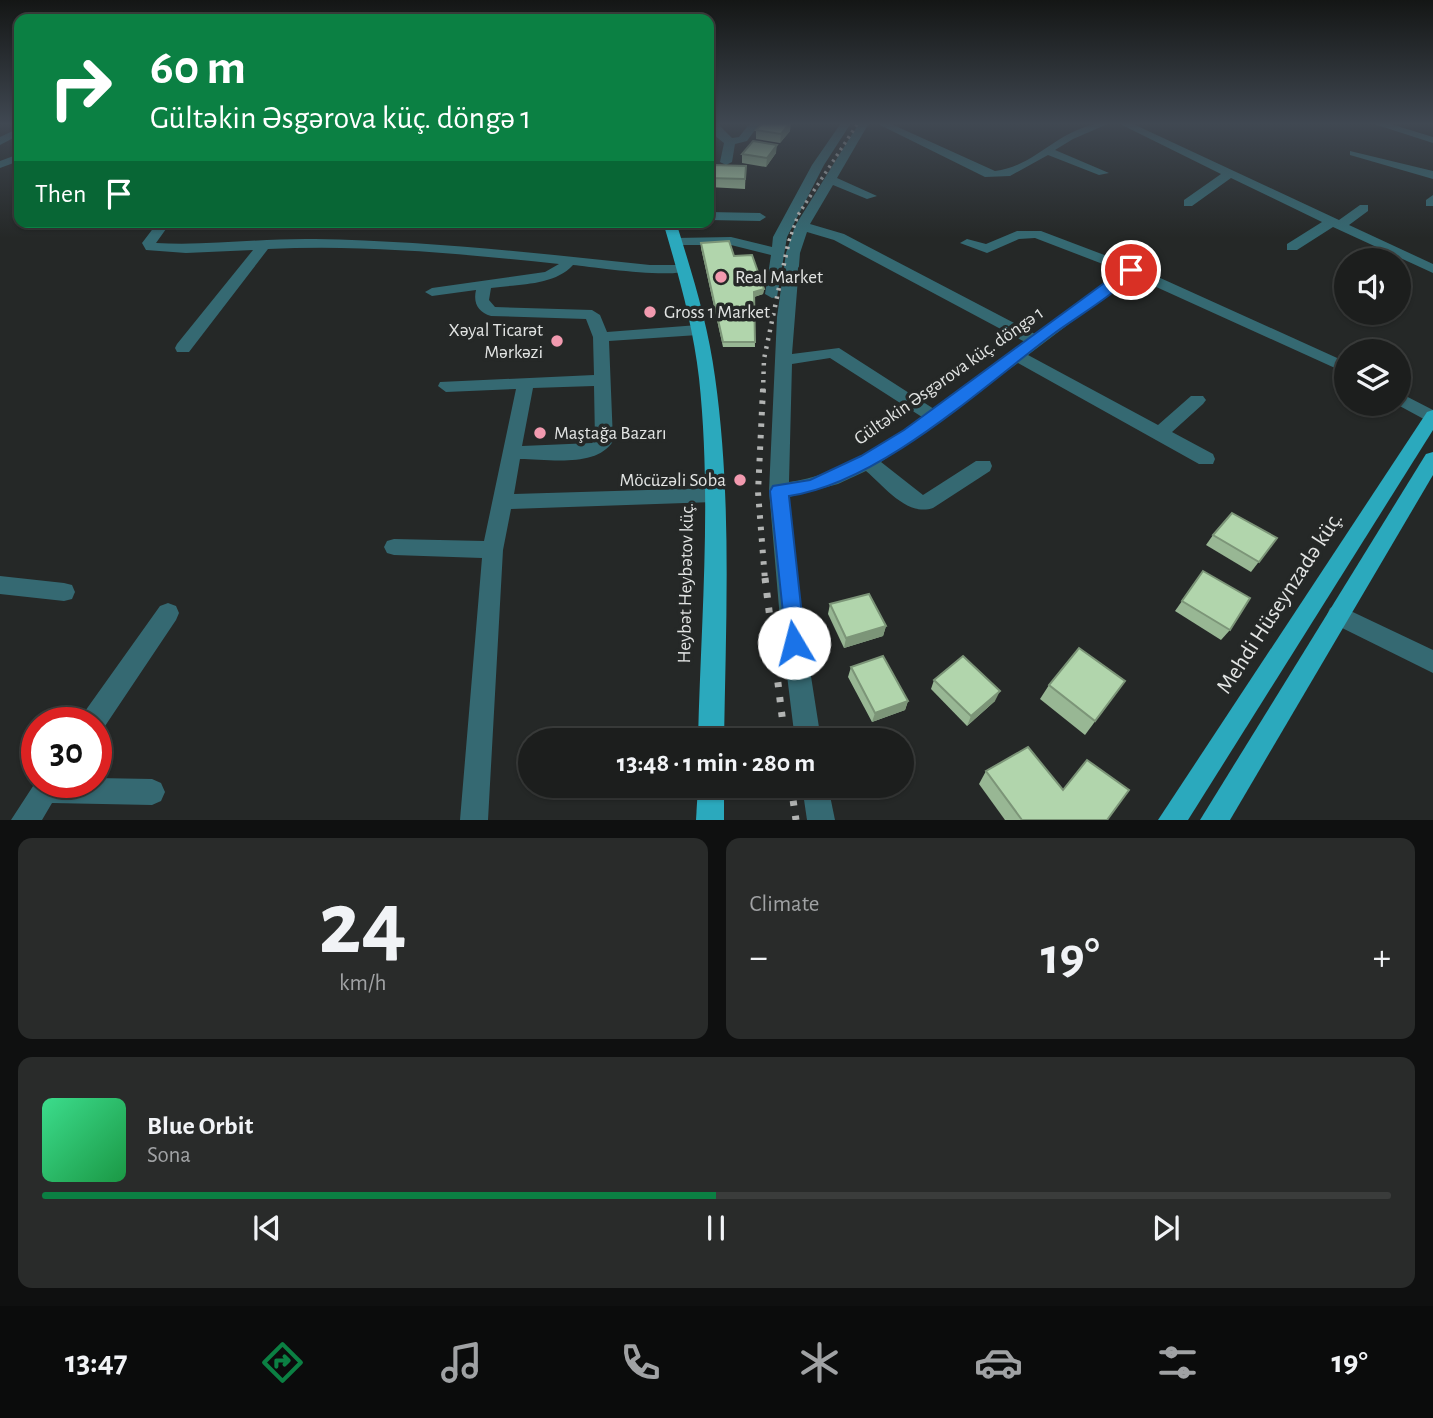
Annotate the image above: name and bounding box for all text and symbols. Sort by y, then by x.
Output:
icon: right [35,42,126,133]
text: 60 m [150,44,246,93]
text: Gültəkin Əsgərova küç. döngə 1 [150,102,531,134]
icon: arrive [100,175,138,213]
text: Then [35,181,86,207]
pin [1101,240,1161,300]
map controls [1334,248,1411,416]
button: sound [1334,248,1411,325]
icon: arrive [1112,251,1150,289]
place label: Real Market [735,268,823,287]
marker: Real Market [713,269,729,285]
place label: Gross 1 Market [664,303,770,322]
street label: Gültəkin Əsgərova küç. döngə 1 [851,303,1047,449]
marker: Gross 1 Market [642,304,658,320]
place label: Xəyal Ticarət Mərkəzi [449,321,543,362]
marker: Xəyal Ticarət Mərkəzi [549,333,565,349]
button: layers [1334,339,1411,416]
place label: Maştağa Bazarı [554,424,667,443]
marker: Maştağa Bazarı [532,425,548,441]
place label: Möcüzəli Soba [620,471,726,490]
marker: Möcüzəli Soba [732,472,748,488]
street label: Heybət Heybətov küç. [675,503,697,663]
street label: Mehdi Hüseynzadə küç. [1213,508,1347,698]
position arrow [757,606,831,680]
speed limit sign: 30 [21,707,112,798]
text: 13:48 · 1 min · 280 m [617,750,815,776]
text: 24 [318,879,407,970]
text: Climate [750,893,819,916]
text: 19° [1041,931,1100,983]
text: − [750,939,768,977]
text: + [1373,939,1391,977]
text: km/h [339,972,386,995]
text: Blue Orbit [147,1113,253,1139]
text: Sona [147,1144,191,1167]
icon: previous [248,1209,286,1247]
icon: pause [697,1209,735,1247]
icon: next [1147,1209,1185,1247]
icon: directions [258,1338,307,1387]
icon: music [437,1338,486,1387]
icon: phone [616,1338,665,1387]
icon: climate [795,1338,844,1387]
icon: car [974,1338,1023,1387]
icon: filters [1153,1338,1202,1387]
text: 13:47 [65,1346,128,1378]
text: 19° [1332,1346,1368,1378]

